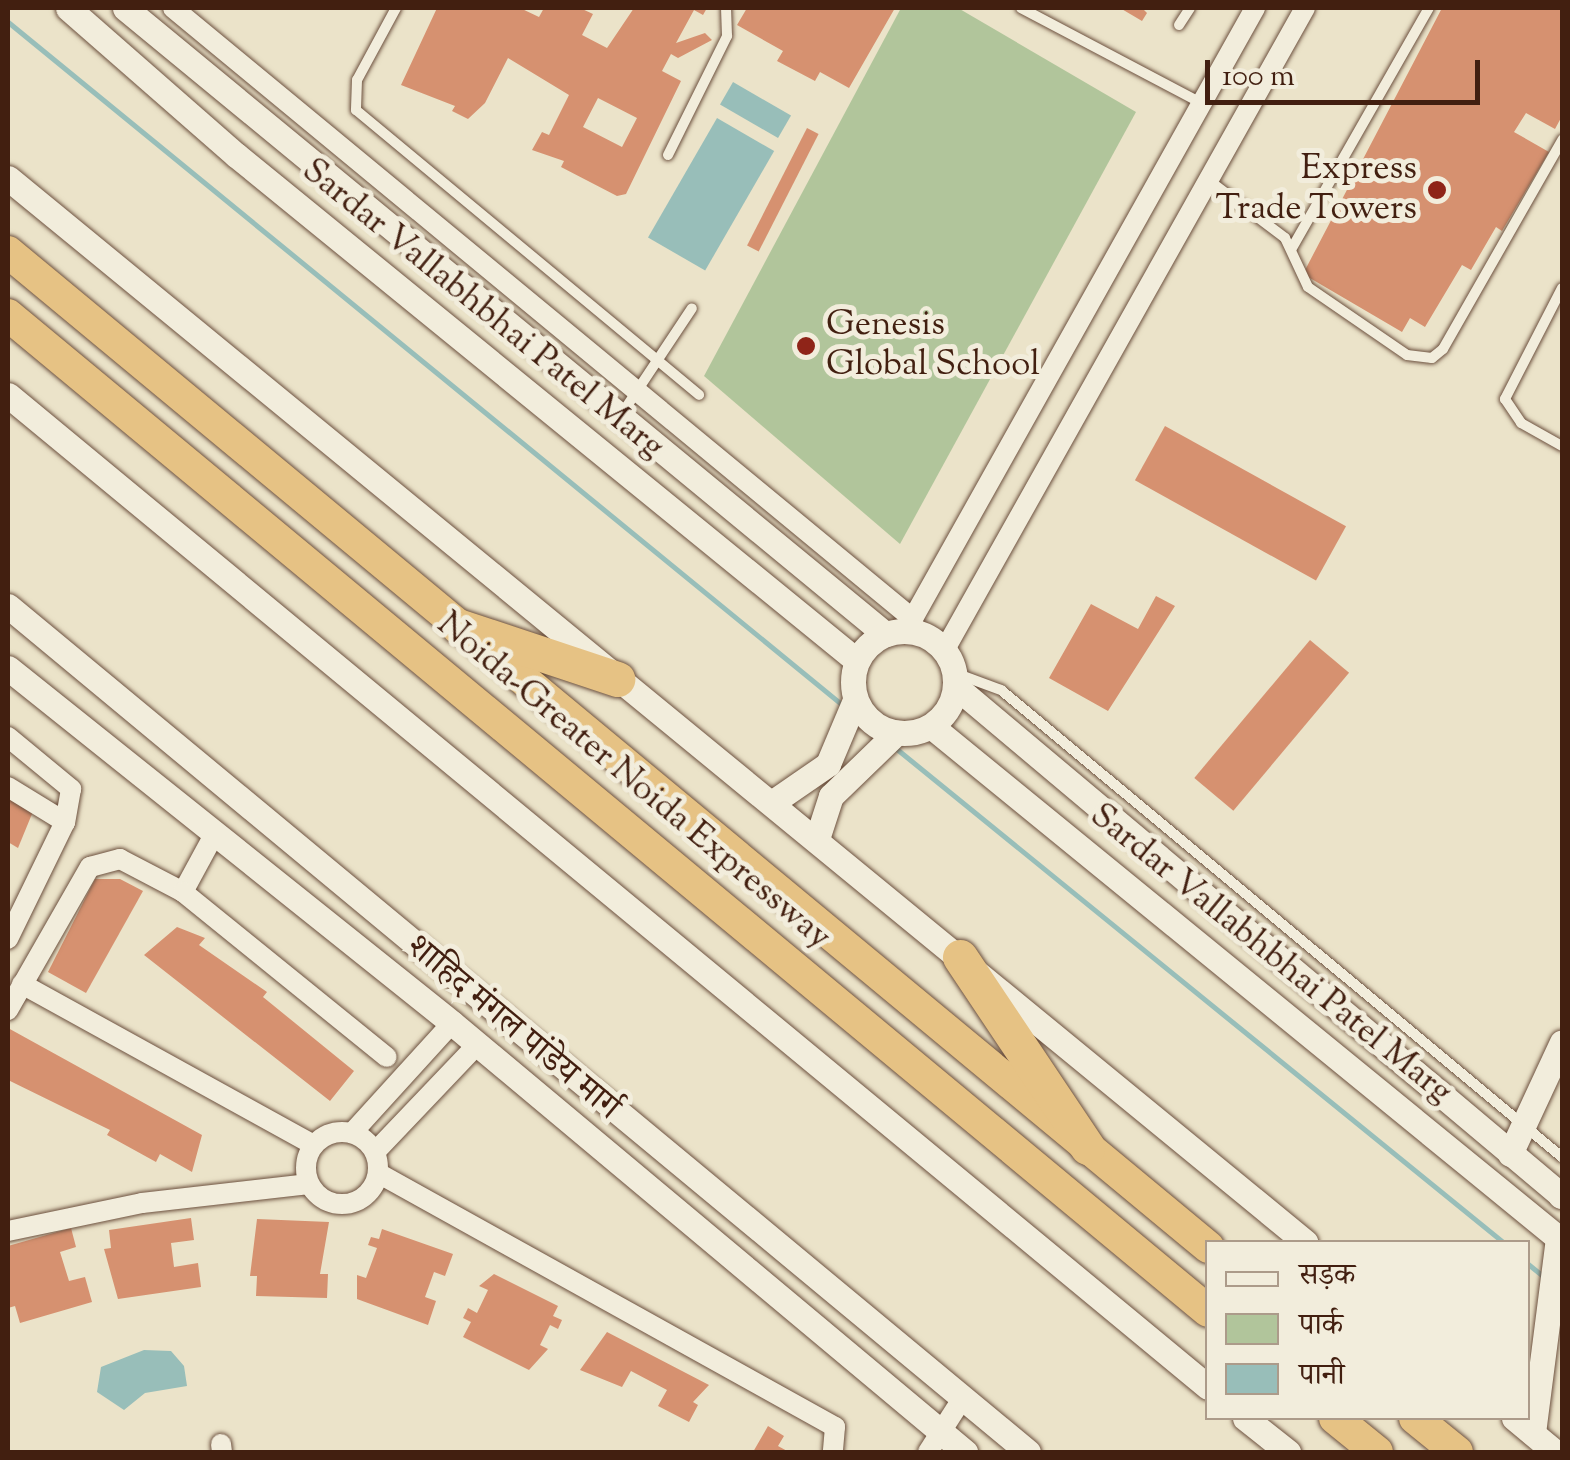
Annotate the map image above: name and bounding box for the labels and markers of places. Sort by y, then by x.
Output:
place label: Express Trade Towers [1216,149,1417,231]
marker: Express Trade Towers [1426,179,1448,201]
place label: Genesis Global School [826,305,1040,387]
marker: Genesis Global School [795,335,817,357]

